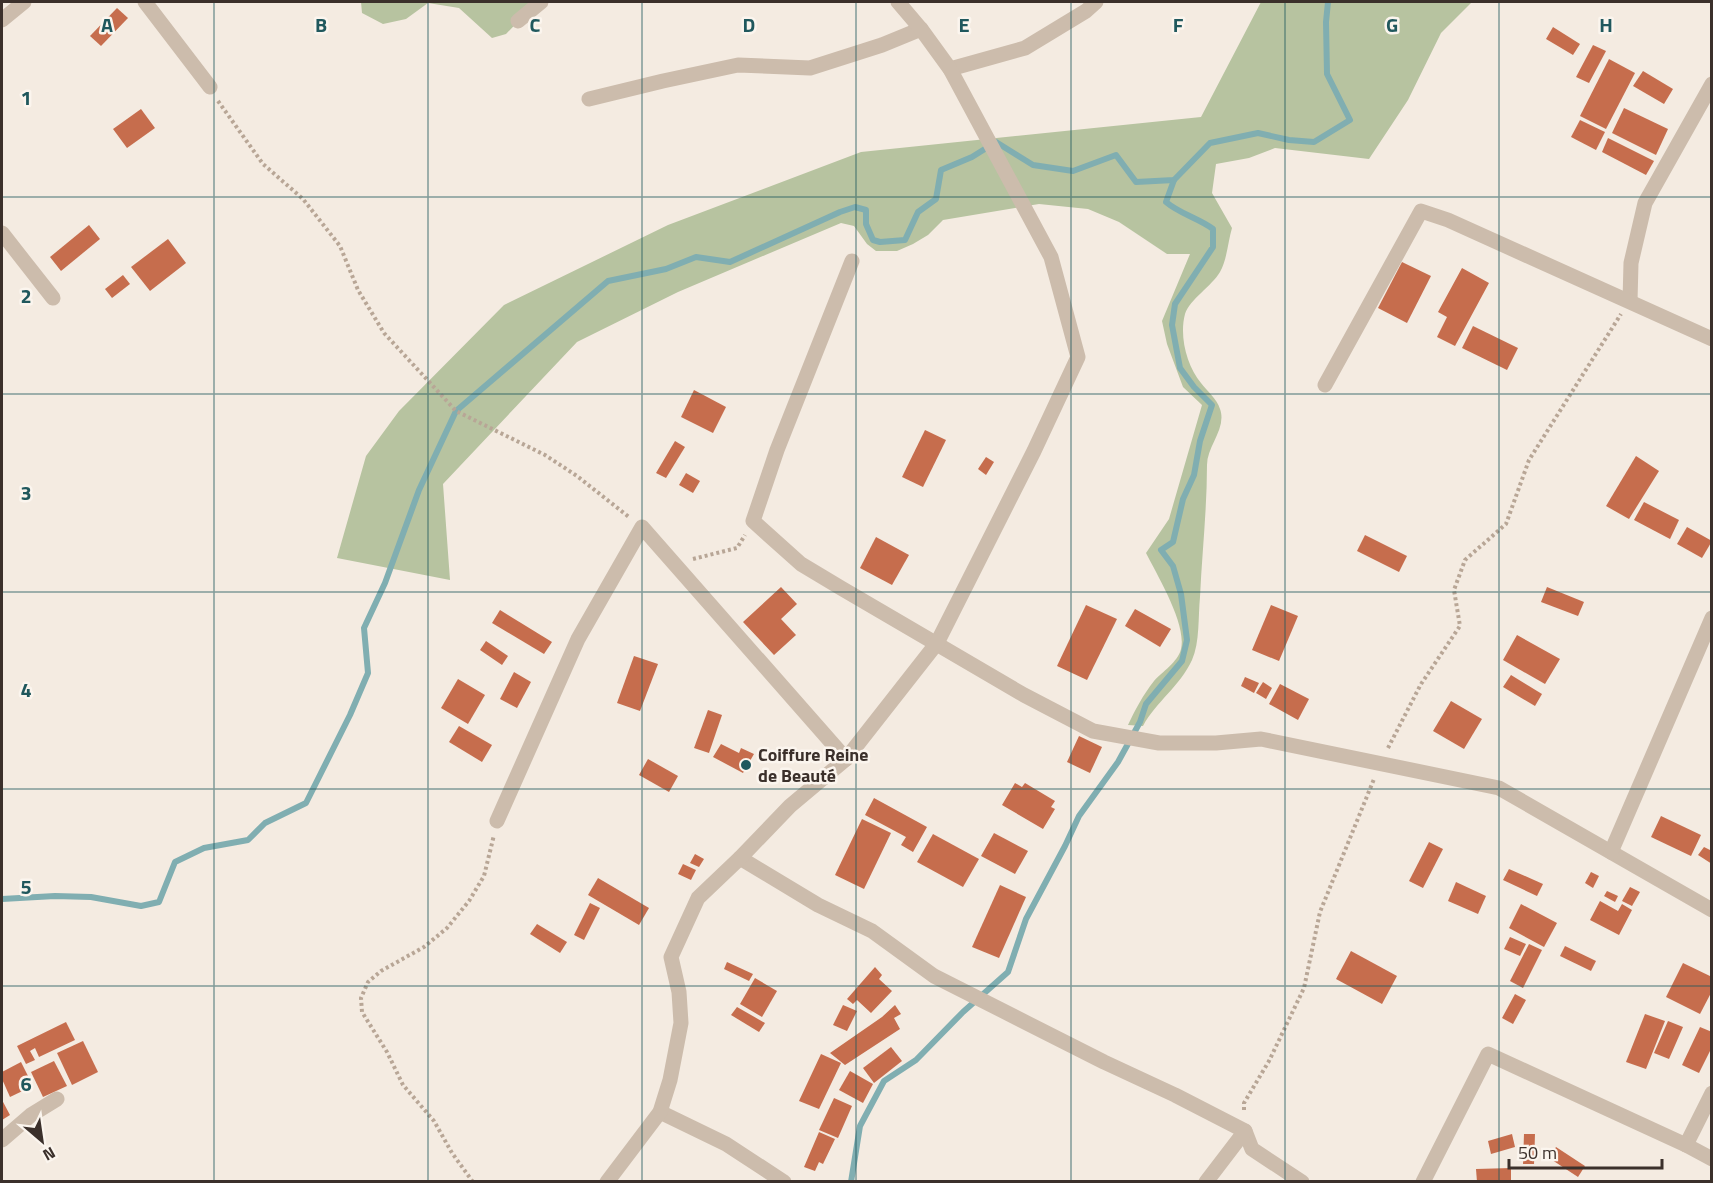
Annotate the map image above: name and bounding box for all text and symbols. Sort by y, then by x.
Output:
text: A [101,9,113,40]
text: B [315,9,327,40]
text: C [530,9,541,40]
text: D [743,9,755,40]
text: E [958,9,970,40]
text: F [1173,9,1184,40]
text: G [1386,9,1398,40]
text: H [1599,9,1613,40]
text: 1 [20,82,32,113]
text: 2 [20,280,32,311]
text: 3 [20,477,32,508]
text: 4 [20,674,32,705]
place label: Coiffure Reine de Beauté [758,741,868,789]
marker: Coiffure Reine de Beauté [739,758,753,772]
text: 5 [20,871,32,902]
text: 6 [20,1068,32,1099]
north arrow [12,1111,72,1171]
scale bar [1509,1132,1662,1170]
text: 50 m [1518,1139,1557,1166]
text: N [39,1141,60,1167]

